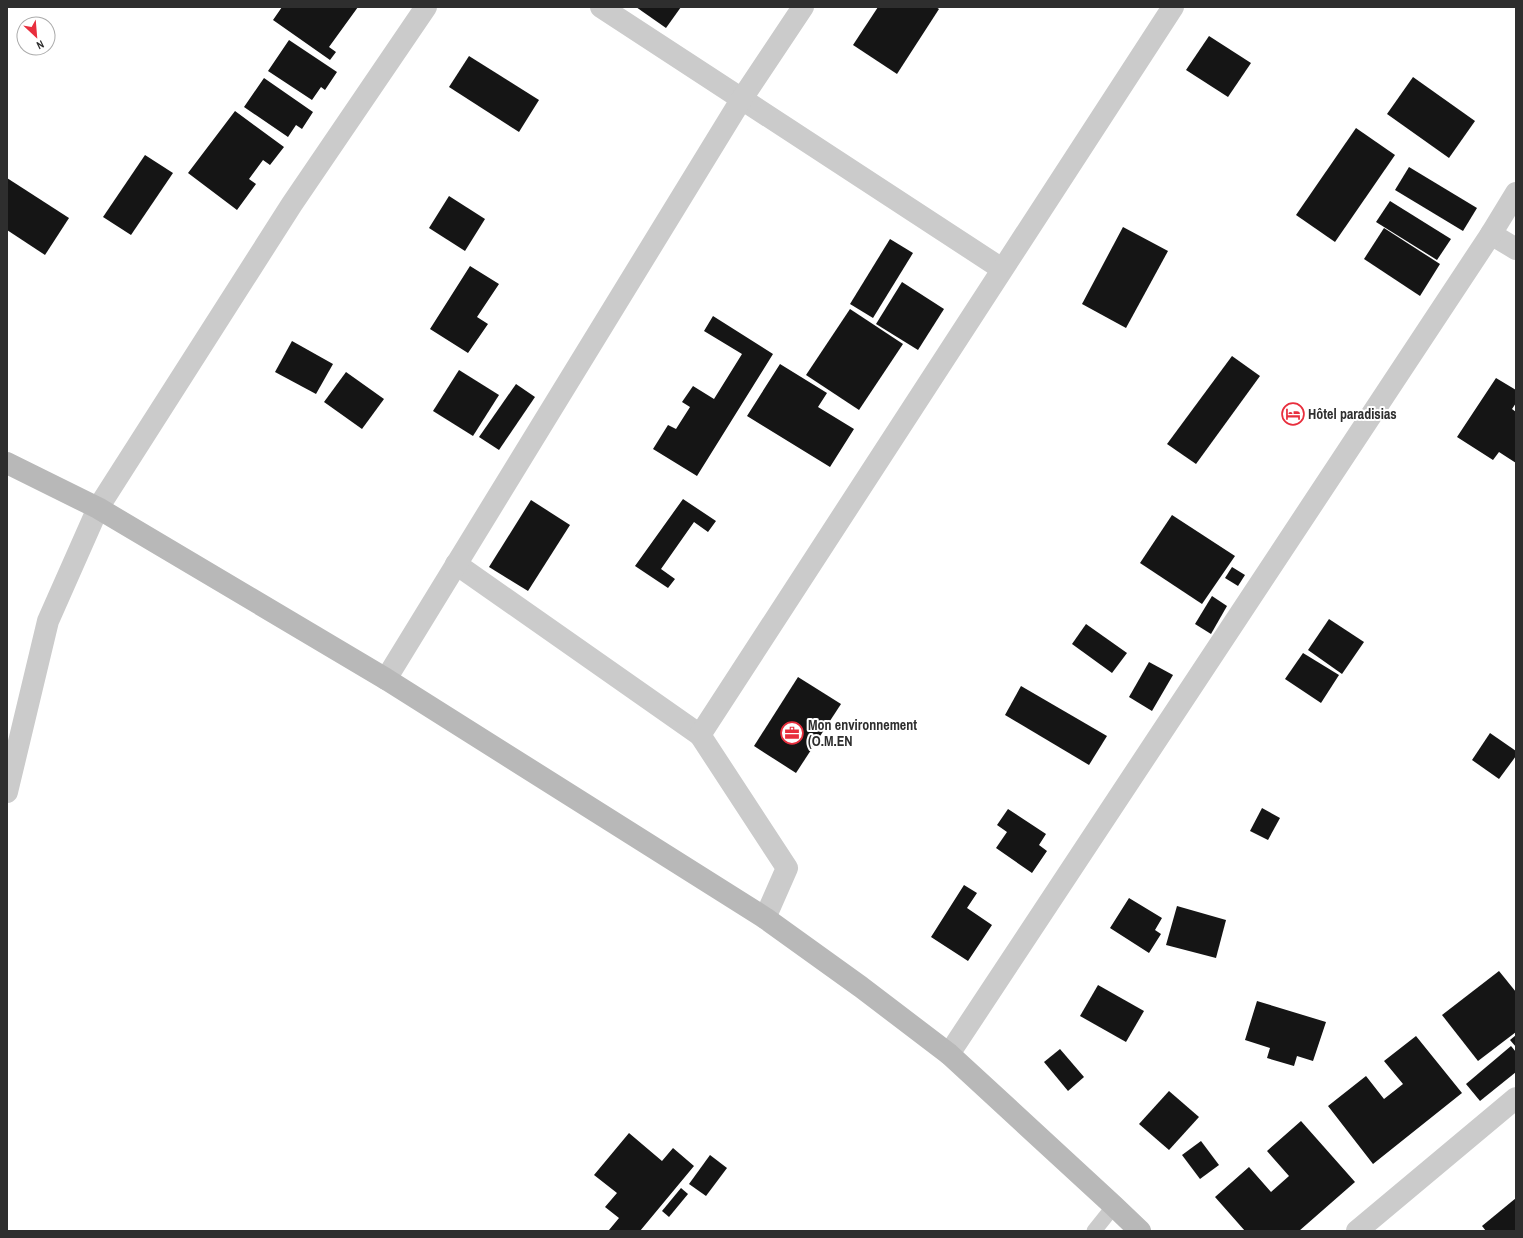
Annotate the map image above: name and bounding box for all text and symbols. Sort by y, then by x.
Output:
north arrow [16,16,56,56]
text: N [34,37,46,53]
hotel icon: Hôtel paradisias [1280,401,1306,427]
place label: Hôtel paradisias [1308,405,1397,423]
place label: Mon environnement (O.M.EN [808,716,917,750]
office icon: Mon environnement (O.M.EN [779,720,805,746]

